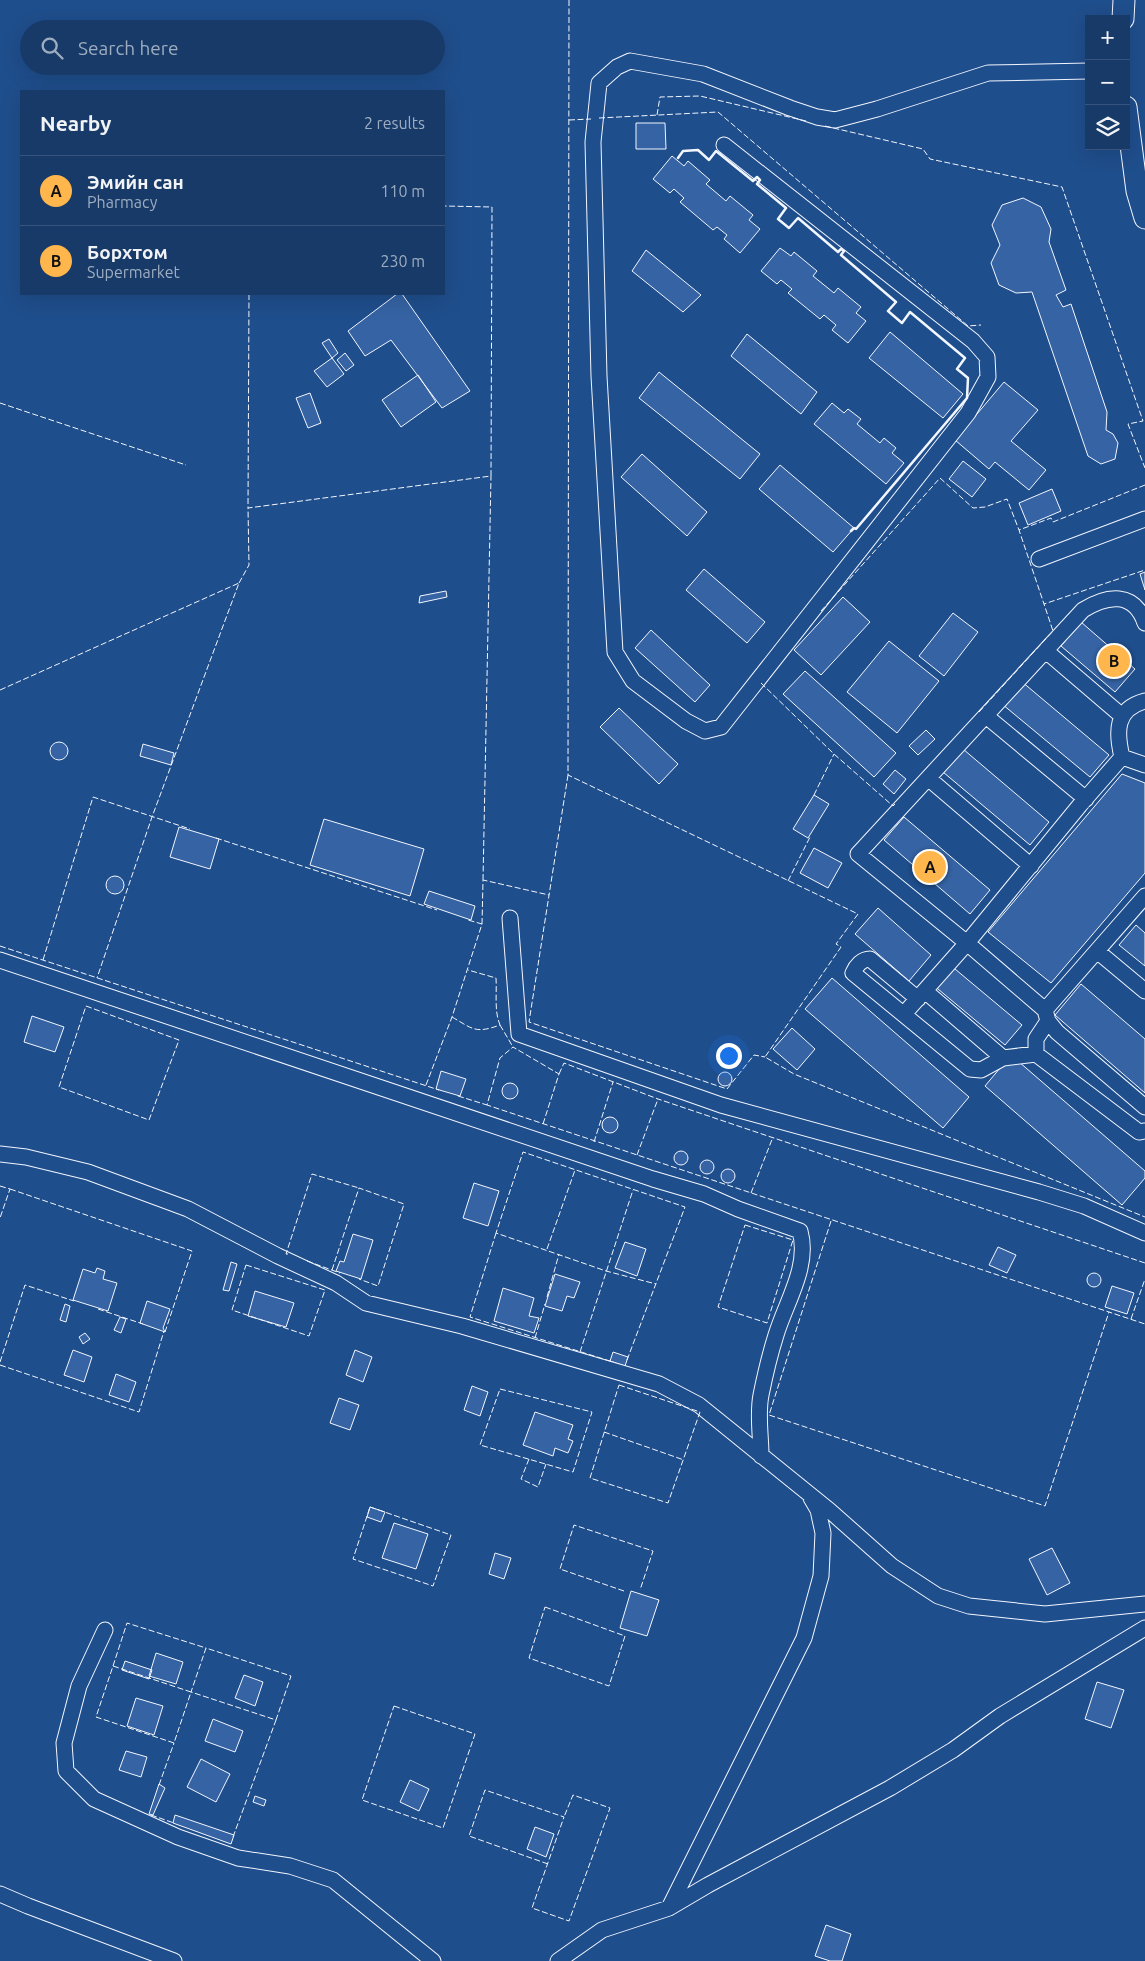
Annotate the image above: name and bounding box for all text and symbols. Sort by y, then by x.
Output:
map controls [1085,15,1130,150]
button: + [1085,15,1130,60]
search box [20,20,445,75]
icon: search [38,34,66,62]
text: Search here [78,37,178,59]
button: − [1085,60,1130,105]
button: layers [1085,105,1130,150]
text: Nearby [40,111,111,135]
text: 2 results [364,114,425,132]
text: Эмийн сан [87,171,184,193]
text: A [50,182,62,200]
text: 110 m [380,182,425,200]
text: Pharmacy [87,193,157,211]
text: Борхтом [87,241,168,263]
text: B [51,252,61,270]
text: 230 m [380,252,425,270]
text: Supermarket [87,263,180,281]
pin: B [1098,642,1130,680]
pin: A [914,848,946,886]
your location [716,1043,742,1069]

